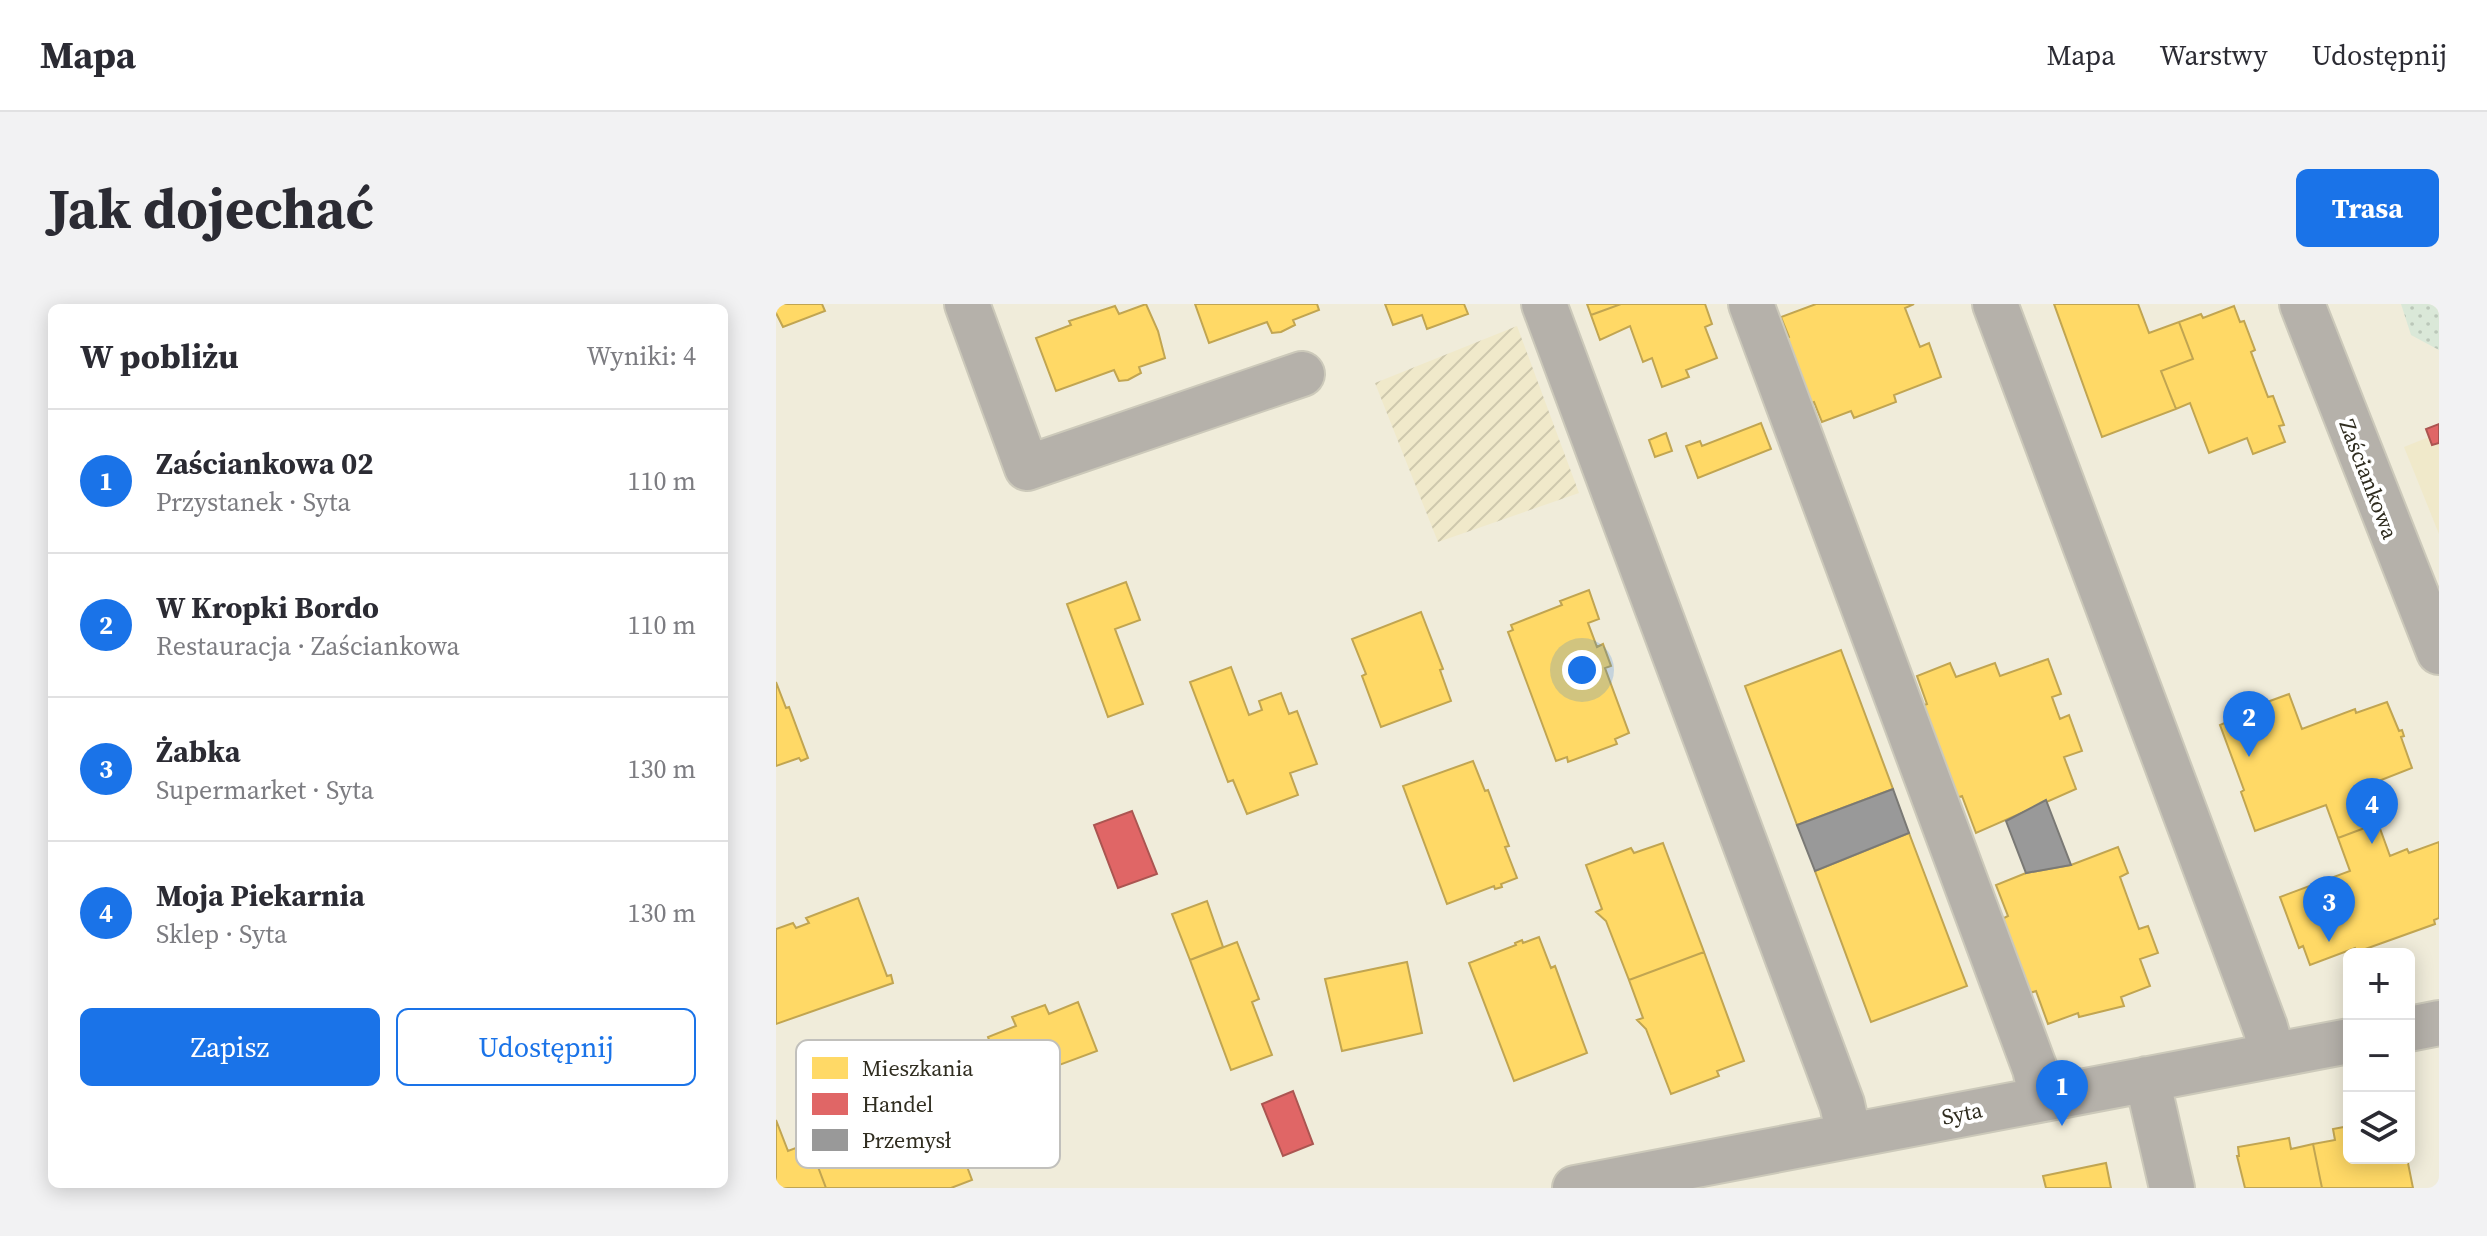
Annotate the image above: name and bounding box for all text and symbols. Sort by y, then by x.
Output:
text: Mapa [40,29,136,81]
text: Mapa [2046,36,2115,74]
text: Warstwy [2159,36,2268,74]
text: Udostępnij [2312,36,2447,74]
button: Trasa [2296,169,2439,247]
text: Jak dojechać [48,170,374,247]
text: W pobliżu [80,333,239,379]
text: Wyniki: 4 [586,338,696,374]
street label: Zaściankowa [2332,415,2406,544]
text: Zaściankowa 02 [156,443,374,484]
text: 1 [99,463,113,499]
text: 110 m [628,463,696,499]
text: Przystanek · Syta [156,484,351,520]
text: W Kropki Bordo [156,587,379,628]
text: 2 [99,607,113,643]
text: 110 m [628,607,696,643]
text: Restauracja · Zaściankowa [156,628,460,664]
your location [1562,650,1602,690]
pin: 2 [2223,691,2275,757]
text: Żabka [156,731,241,772]
text: 3 [99,751,113,787]
text: 130 m [628,751,696,787]
text: Supermarket · Syta [156,772,374,808]
pin: 4 [2346,778,2398,844]
text: Moja Piekarnia [156,875,365,916]
pin: 3 [2303,876,2355,942]
text: 4 [99,895,113,931]
text: 130 m [628,895,696,931]
text: Sklep · Syta [156,916,287,952]
map controls [2343,948,2415,1164]
button: + [2343,948,2415,1020]
button: Zapisz [80,1008,380,1086]
button: Udostępnij [396,1008,696,1086]
button: − [2343,1020,2415,1092]
legend [796,1040,1060,1168]
text: Mieszkania [862,1053,974,1083]
pin: 1 [2036,1060,2088,1126]
text: Handel [862,1089,933,1119]
button: layers [2343,1092,2415,1164]
street label: Syta [1939,1094,1986,1132]
text: Przemysł [862,1125,951,1155]

